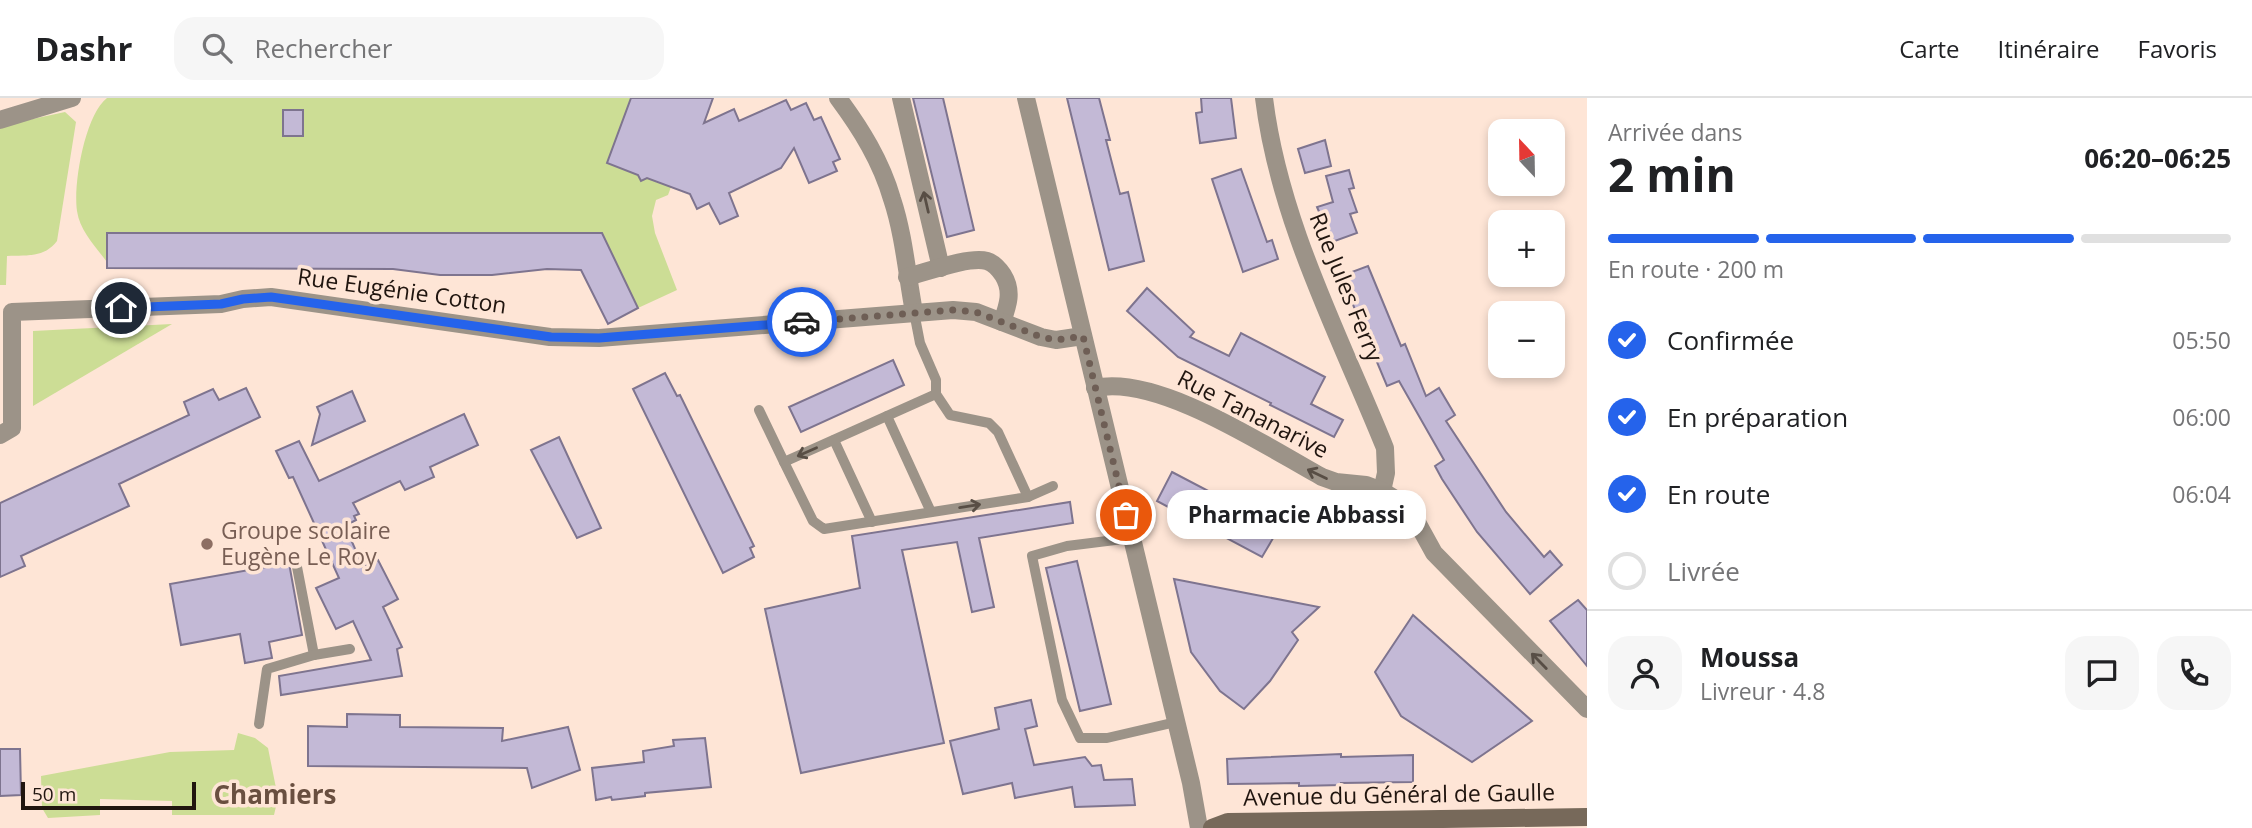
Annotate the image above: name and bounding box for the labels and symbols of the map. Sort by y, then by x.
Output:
north arrow [1488,119,1564,196]
one-way arrow [918,191,932,214]
street label: Rue Jules Ferry [1302,207,1392,366]
street label: Rue Eugénie Cotton [295,259,509,321]
pin [91,278,151,338]
courier [767,287,837,357]
street label: Rue Tananarive [1172,361,1335,465]
one-way arrow [797,446,818,459]
one-way arrow [1307,466,1328,480]
pin [1096,485,1156,545]
callout: Pharmacie Abbassi [1168,490,1427,540]
one-way arrow [958,499,981,512]
place label: Groupe scolaire Eugène Le Roy [221,514,391,572]
marker: Groupe scolaire Eugène Le Roy [199,536,215,552]
one-way arrow [1531,652,1548,669]
street label: Avenue du Général de Gaulle [1243,775,1555,813]
district label: Chamiers [214,776,336,812]
scale bar [21,779,196,811]

